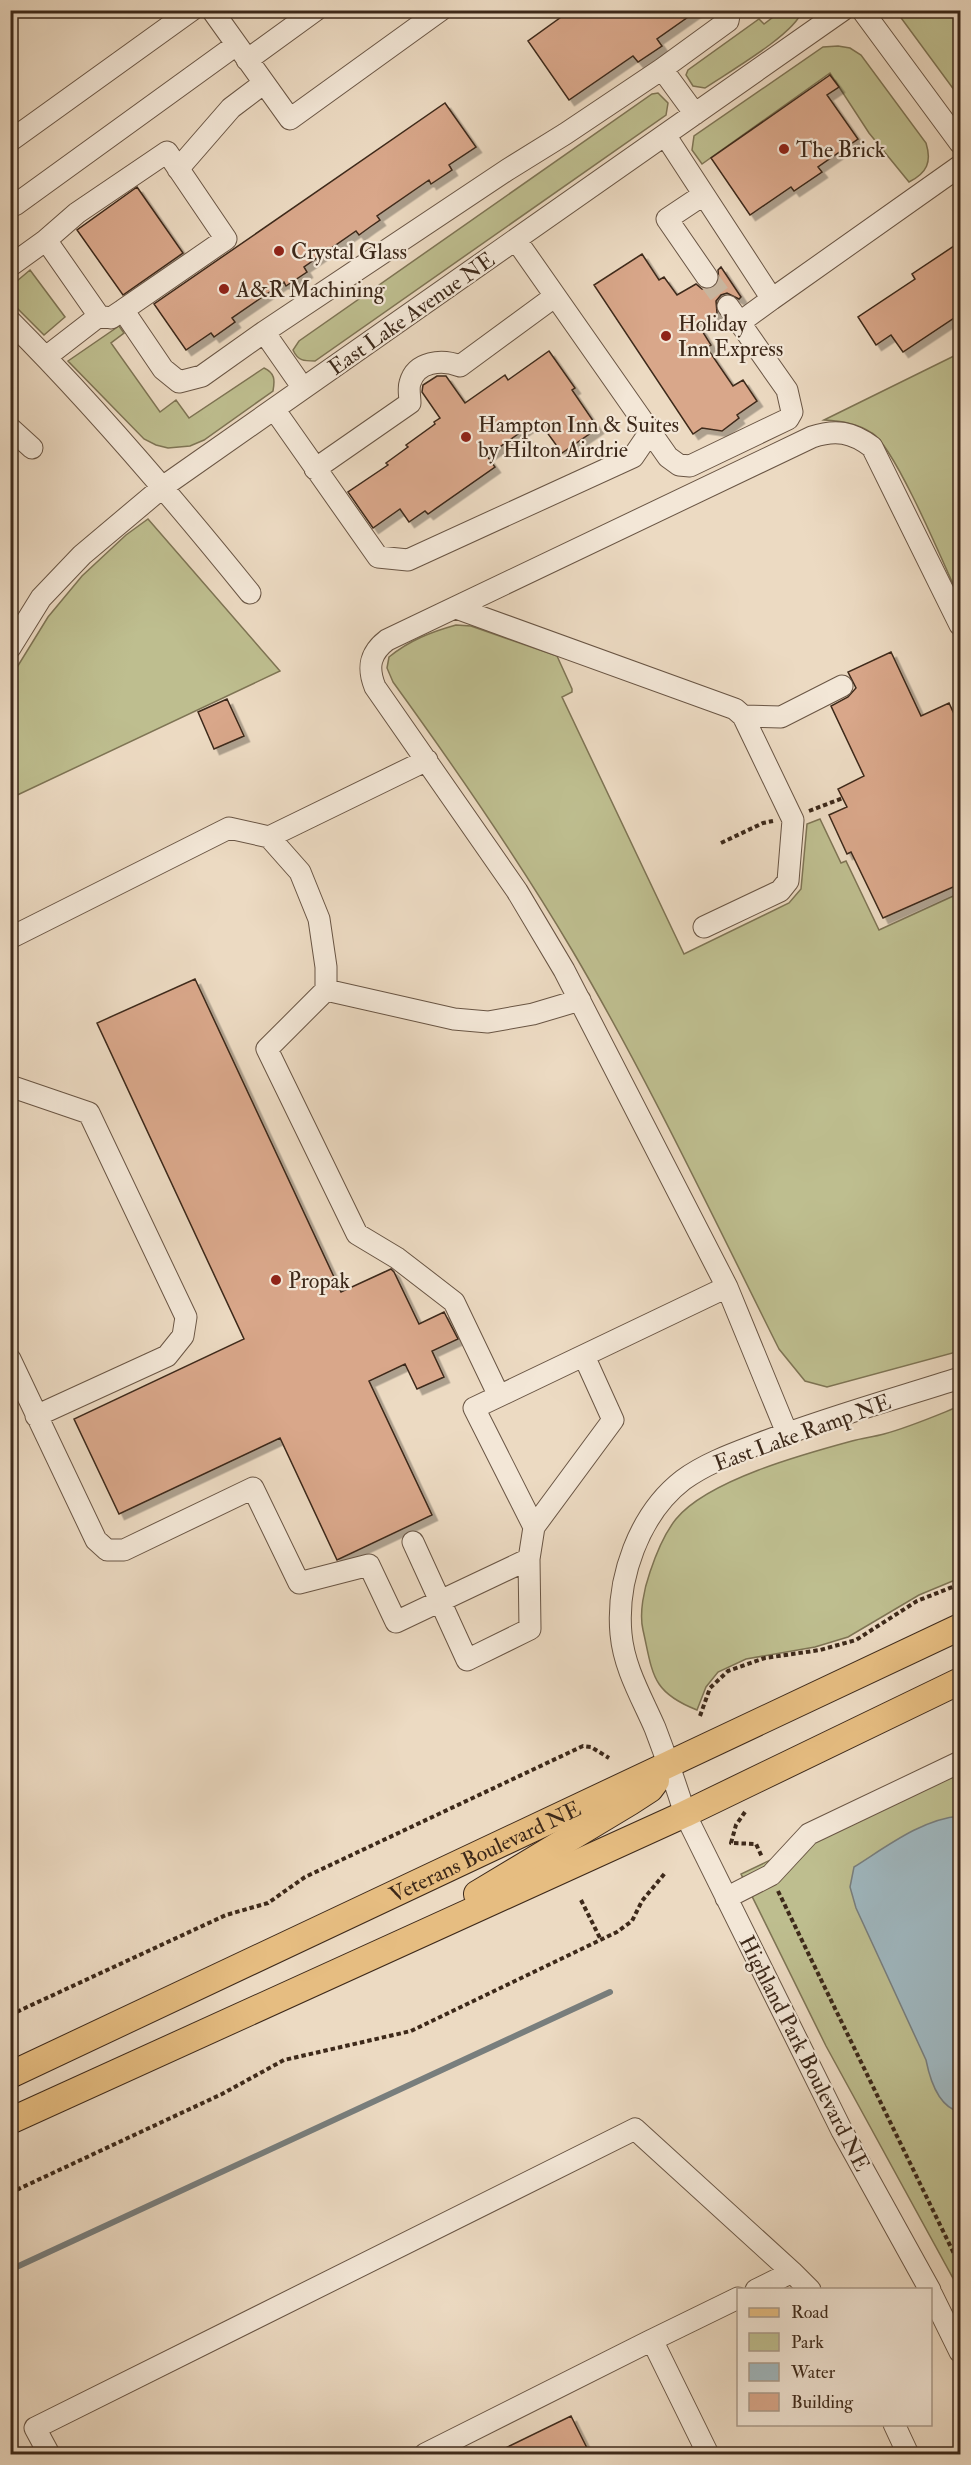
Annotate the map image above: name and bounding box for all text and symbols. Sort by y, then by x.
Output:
place label: The Brick [796,136,886,164]
marker: The Brick [777,142,791,156]
place label: Crystal Glass [291,238,407,266]
marker: Crystal Glass [272,244,286,258]
street label: East Lake Avenue NE [323,246,500,382]
place label: A&R Machining [235,276,386,304]
marker: A&R Machining [217,282,231,296]
place label: Holiday Inn Express [678,310,783,364]
marker: Holiday Inn Express [659,329,673,343]
place label: Hampton Inn & Suites by Hilton Airdrie [478,411,679,464]
marker: Hampton Inn & Suites by Hilton Airdrie [459,430,473,444]
place label: Propak [288,1267,351,1296]
marker: Propak [269,1273,283,1287]
street label: East Lake Ramp NE [710,1388,895,1479]
street label: Veterans Boulevard NE [385,1795,586,1909]
street label: Highland Park Boulevard NE [732,1931,876,2176]
legend [737,2288,932,2426]
text: Road [791,2301,829,2324]
text: Park [791,2331,824,2354]
text: Water [790,2361,835,2384]
text: Building [791,2391,854,2414]

